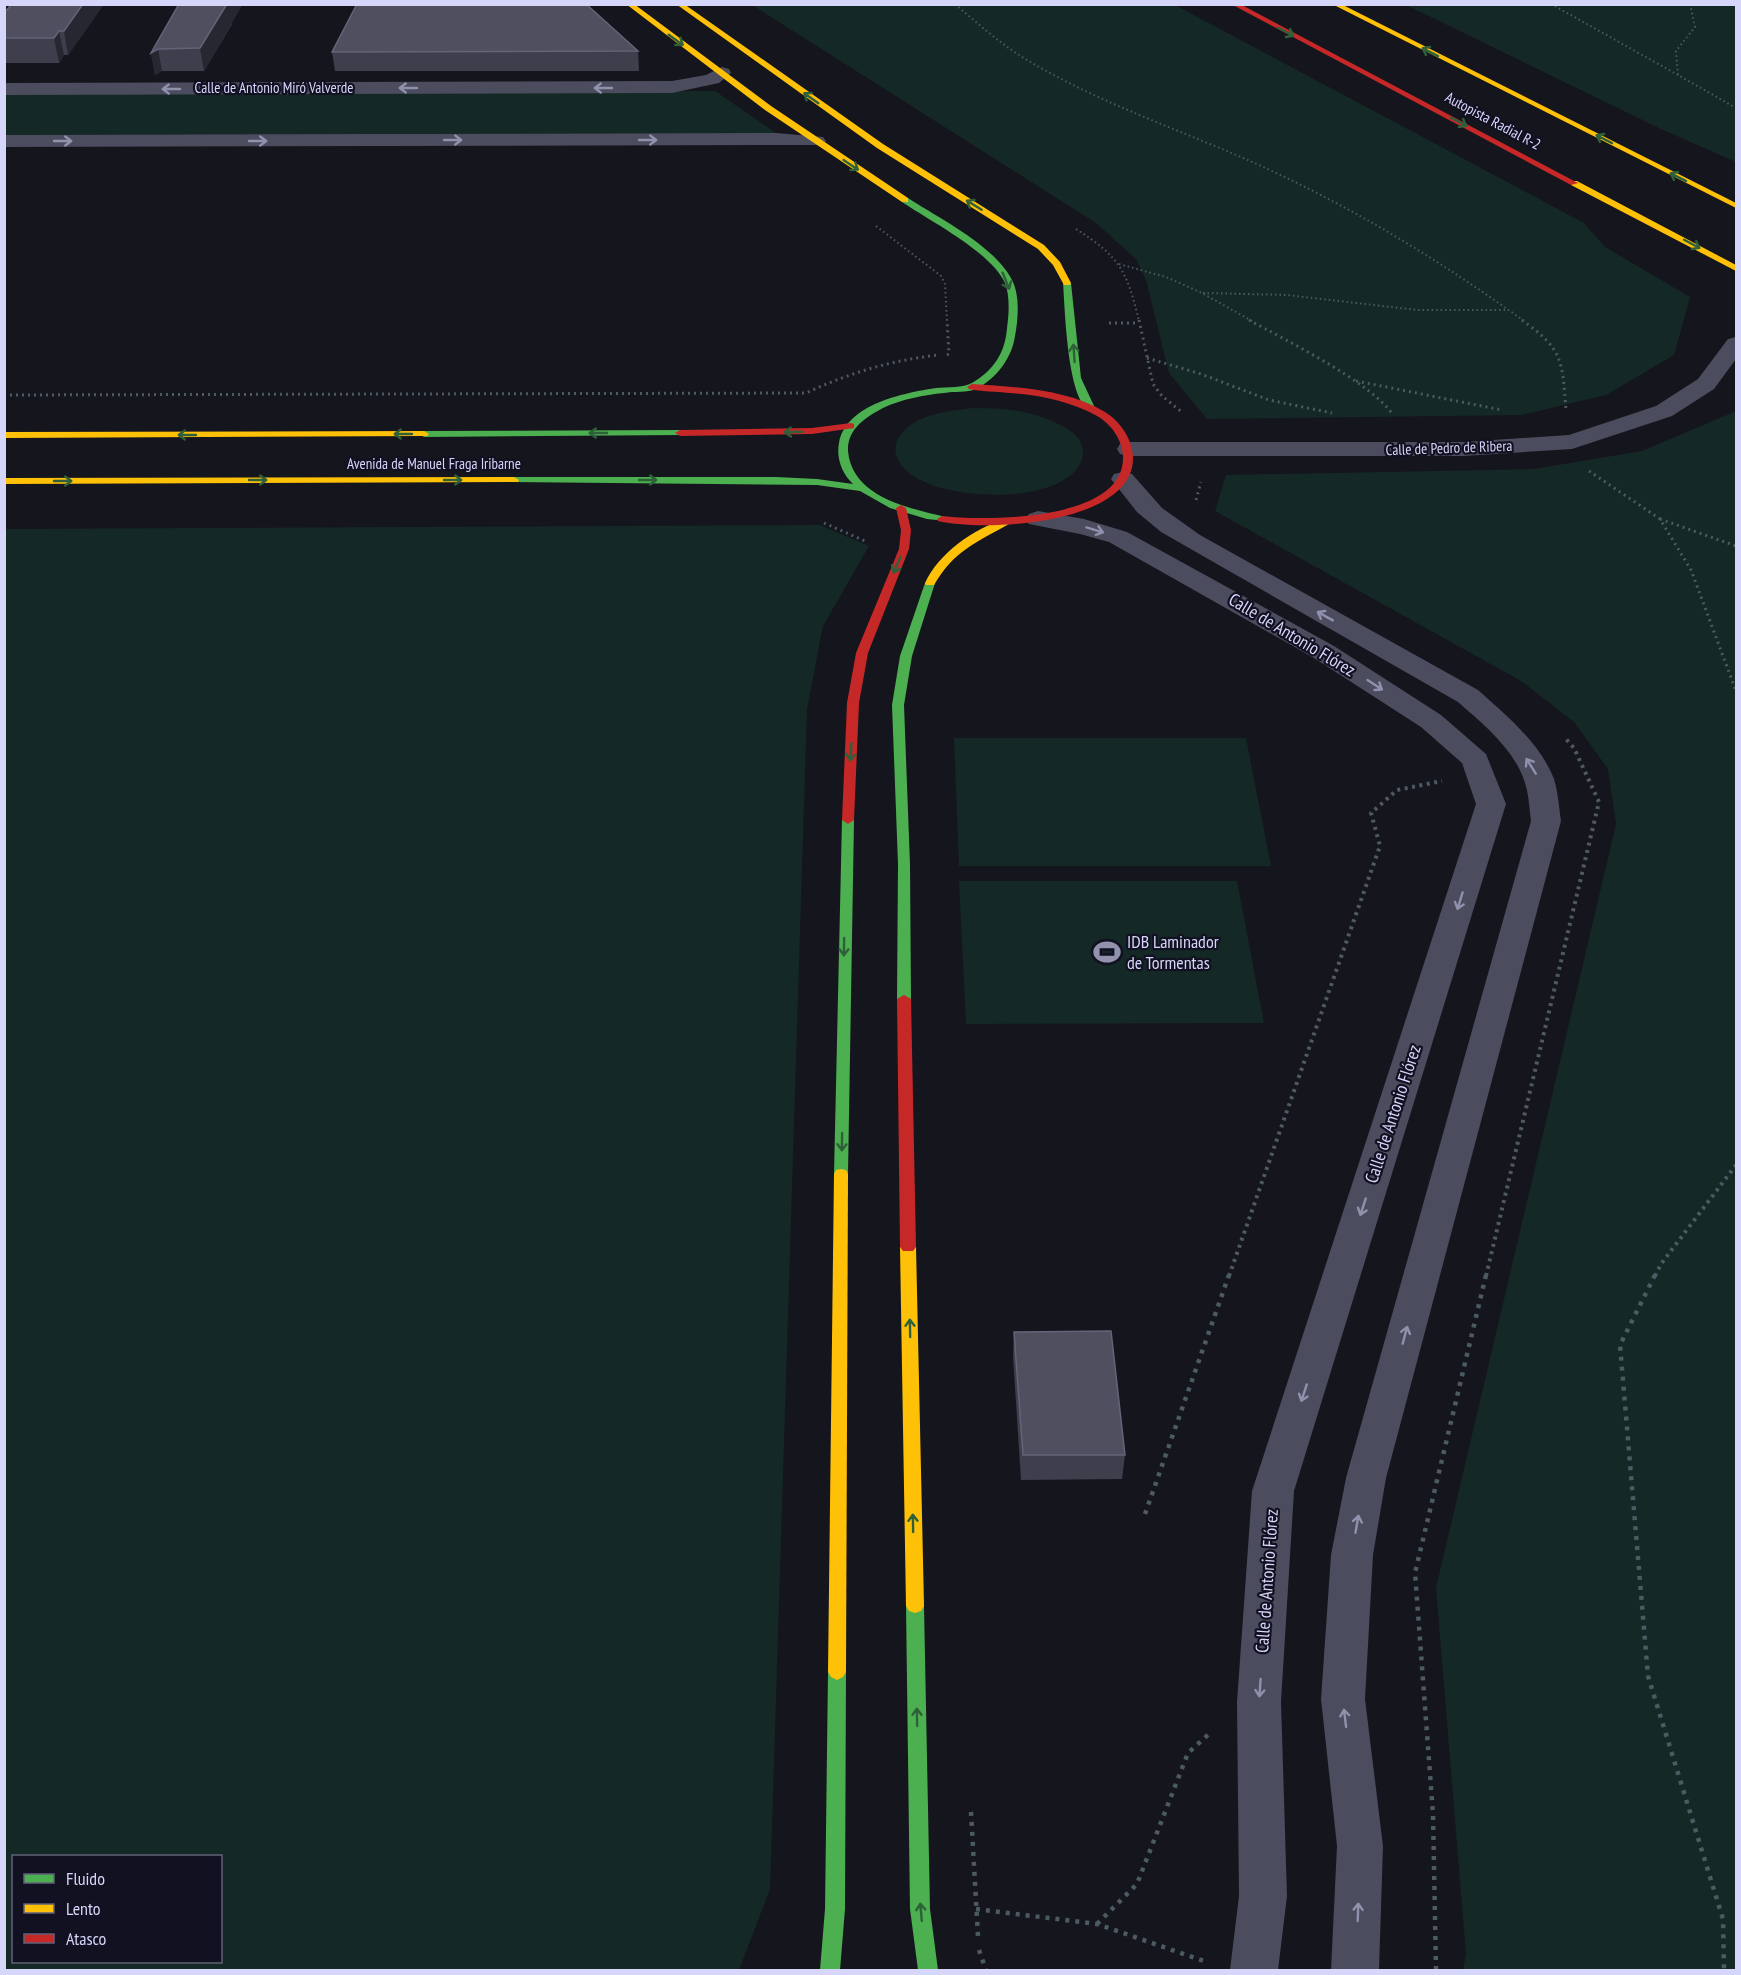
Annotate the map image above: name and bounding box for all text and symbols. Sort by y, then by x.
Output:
one-way arrow [1277,26,1295,38]
one-way arrow [667,33,683,46]
one-way arrow [1421,46,1439,57]
street label: Calle de Antonio Miró Valverde [194,78,354,97]
one-way arrow [398,82,418,94]
one-way arrow [593,82,613,94]
one-way arrow [161,83,181,95]
street label: Autopista Radial R-2 [1442,87,1544,154]
one-way arrow [803,92,819,104]
one-way arrow [1450,116,1467,128]
one-way arrow [1595,133,1613,145]
one-way arrow [442,134,462,146]
one-way arrow [637,134,657,146]
one-way arrow [52,135,72,147]
one-way arrow [247,135,267,147]
one-way arrow [843,159,859,171]
one-way arrow [1669,170,1687,182]
one-way arrow [966,198,983,210]
one-way arrow [1682,239,1700,250]
one-way arrow [1001,271,1012,289]
one-way arrow [1068,343,1079,363]
one-way arrow [784,426,804,437]
one-way arrow [589,427,609,439]
one-way arrow [394,428,414,440]
one-way arrow [178,429,198,441]
street label: Calle de Pedro de Ribera [1385,436,1513,459]
street label: Avenida de Manuel Fraga Iribarne [347,454,521,473]
one-way arrow [247,474,267,486]
one-way arrow [442,474,462,486]
one-way arrow [637,474,657,486]
one-way arrow [52,475,72,486]
one-way arrow [1085,525,1104,536]
one-way arrow [891,555,902,573]
street label: Calle de Antonio Flórez [1225,588,1360,681]
one-way arrow [1317,610,1334,622]
one-way arrow [1366,679,1383,691]
one-way arrow [845,742,856,762]
one-way arrow [1524,758,1536,775]
one-way arrow [1454,891,1465,910]
place label: IDB Laminador de Tormentas [1127,930,1219,974]
one-way arrow [838,936,850,956]
sports icon: IDB Laminador de Tormentas [1092,937,1122,967]
street label: Calle de Antonio Flórez [1359,1042,1426,1186]
one-way arrow [836,1131,848,1151]
one-way arrow [1357,1197,1368,1216]
one-way arrow [904,1318,915,1338]
one-way arrow [1400,1326,1411,1345]
one-way arrow [1298,1383,1309,1402]
street label: Calle de Antonio Flórez [1250,1508,1283,1654]
one-way arrow [907,1513,919,1533]
one-way arrow [1352,1515,1363,1534]
one-way arrow [1254,1677,1265,1697]
one-way arrow [911,1708,923,1728]
one-way arrow [1340,1709,1351,1728]
legend [12,1855,222,1963]
text: Fluido [66,1867,105,1890]
text: Lento [66,1897,101,1920]
one-way arrow [915,1903,926,1923]
one-way arrow [1353,1903,1364,1923]
text: Atasco [66,1927,107,1950]

